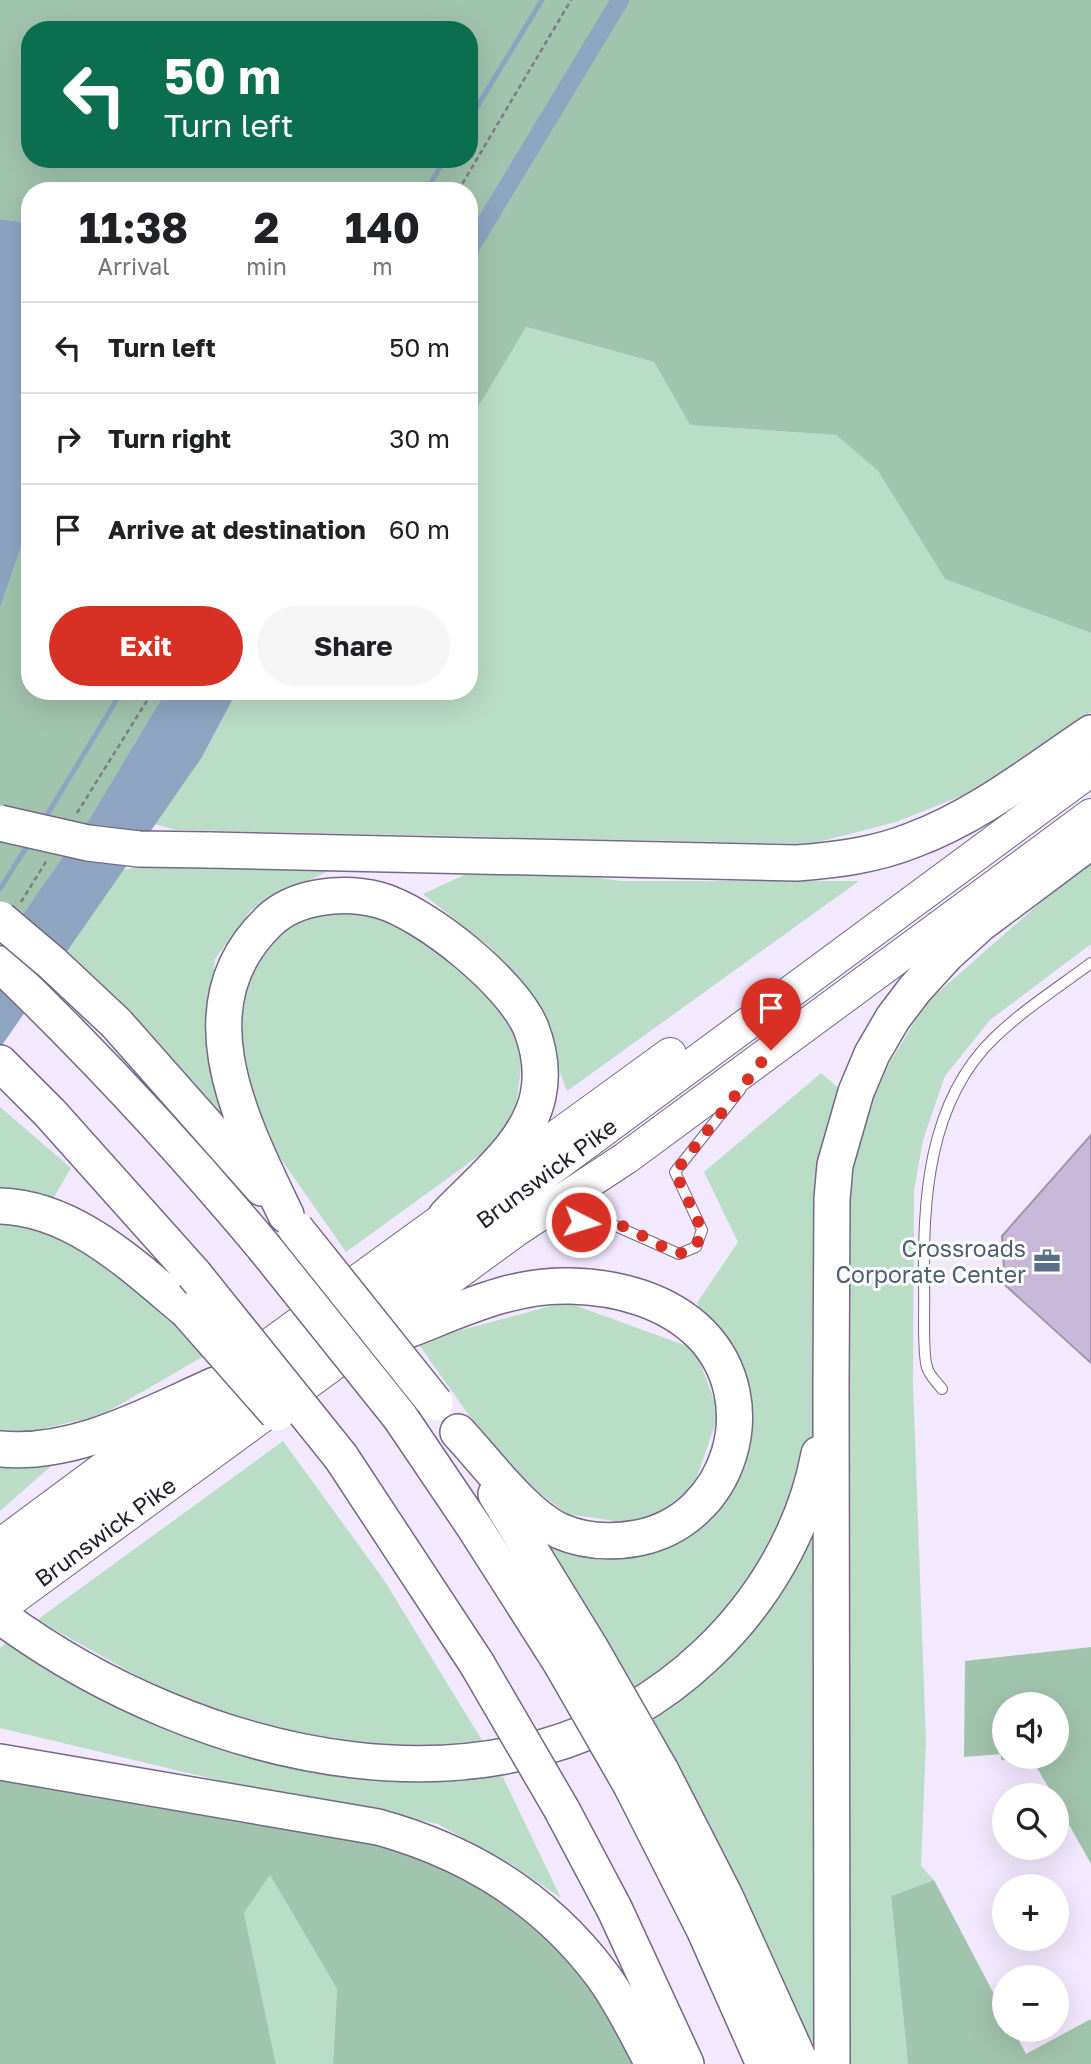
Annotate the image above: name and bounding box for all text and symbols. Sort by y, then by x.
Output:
text: 50 m [164,46,281,105]
icon: left [49,49,140,140]
text: Turn left [164,106,293,144]
text: 11:38 [79,202,188,252]
text: 2 [254,202,279,252]
text: 140 [345,202,420,252]
text: Arrival [98,252,170,280]
text: min [246,252,287,280]
text: m [372,252,393,280]
icon: left [49,329,87,367]
text: Turn left [108,332,216,363]
text: 50 m [389,332,450,363]
icon: right [49,420,87,458]
text: Turn right [108,423,231,454]
text: 30 m [389,423,450,454]
icon: arrive [49,511,87,549]
text: Arrive at destination [108,514,366,545]
text: 60 m [389,514,450,545]
button: Exit [49,606,243,686]
button: Share [257,606,450,686]
pin [741,978,801,1050]
icon: arrive [752,989,790,1027]
street label: Brunswick Pike [470,1111,622,1234]
position arrow [544,1185,618,1259]
place label: Crossroads Corporate Center [835,1234,1026,1288]
office icon: Crossroads Corporate Center [1032,1246,1062,1276]
street label: Brunswick Pike [29,1470,181,1592]
map controls [992,1692,1069,2042]
button: sound [992,1692,1069,1769]
button: search [992,1783,1069,1860]
button: + [992,1874,1069,1951]
button: − [992,1965,1069,2042]

